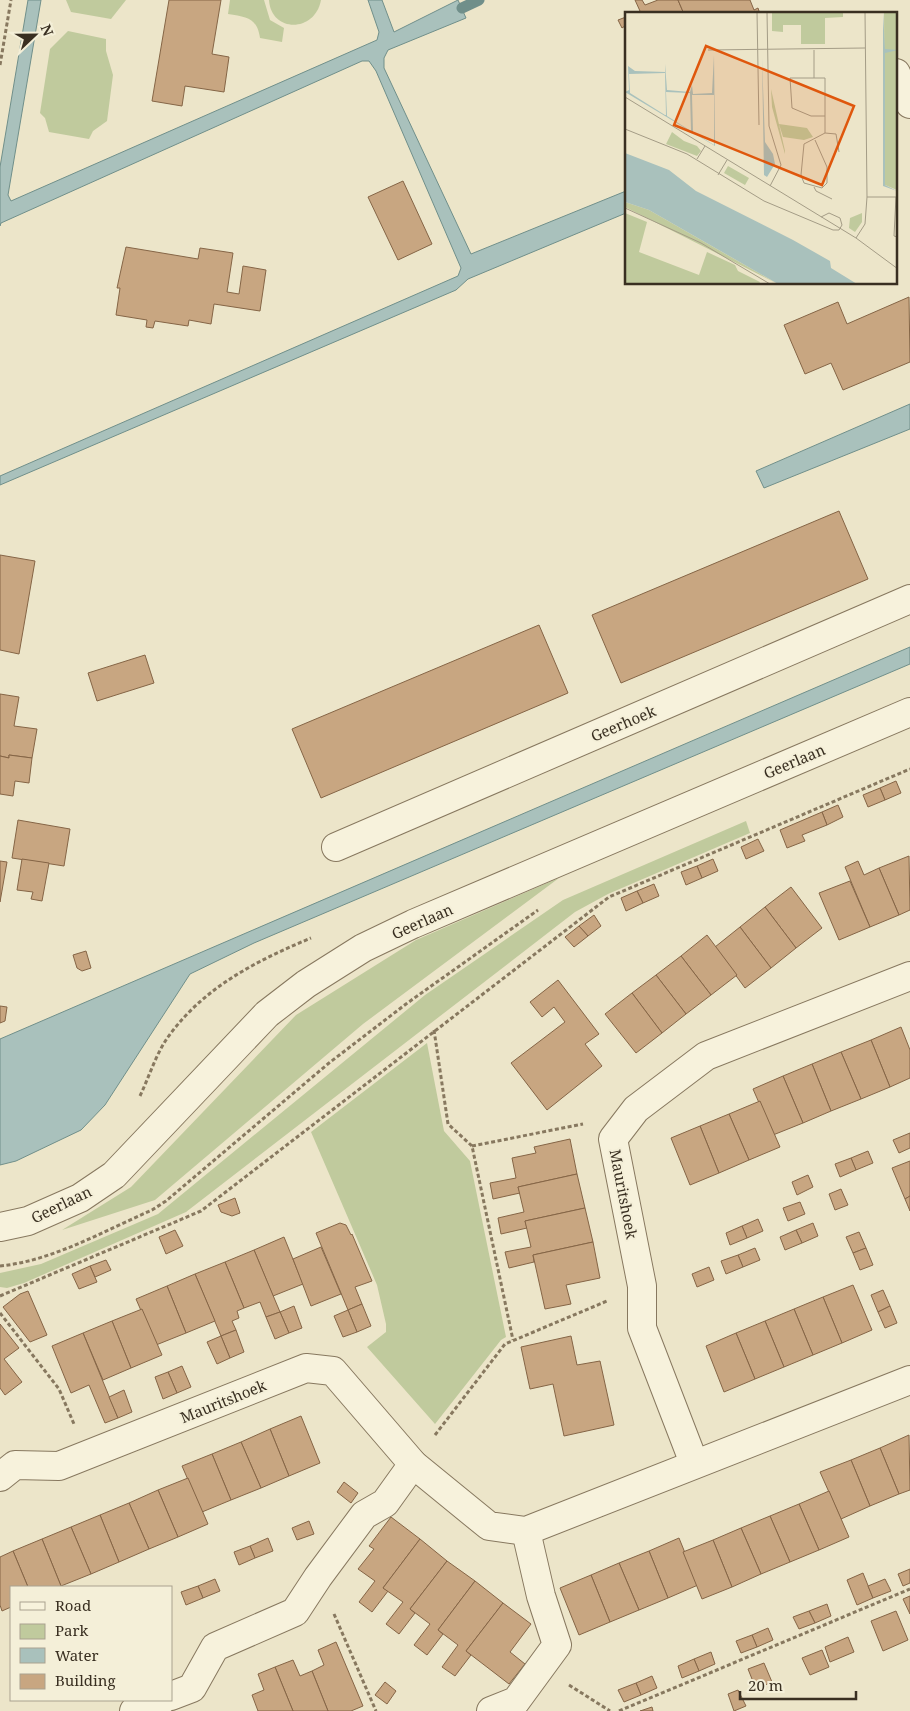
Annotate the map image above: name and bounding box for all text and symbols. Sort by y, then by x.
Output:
north arrow [10,10,60,60]
inset map [625,12,898,285]
text: N [37,21,58,39]
street label: Geerhoek [587,700,659,746]
street label: Geerlaan [760,739,828,783]
street label: Geerlaan [388,899,456,943]
street label: Mauritshoek [606,1147,643,1241]
street label: Geerlaan [27,1181,95,1227]
street label: Mauritshoek [177,1375,269,1427]
legend [10,1586,172,1701]
text: Road [55,1595,91,1615]
text: Park [55,1620,89,1640]
text: Water [55,1645,98,1665]
scale bar [740,1668,856,1700]
text: Building [55,1670,116,1690]
text: 20 m [748,1675,783,1695]

